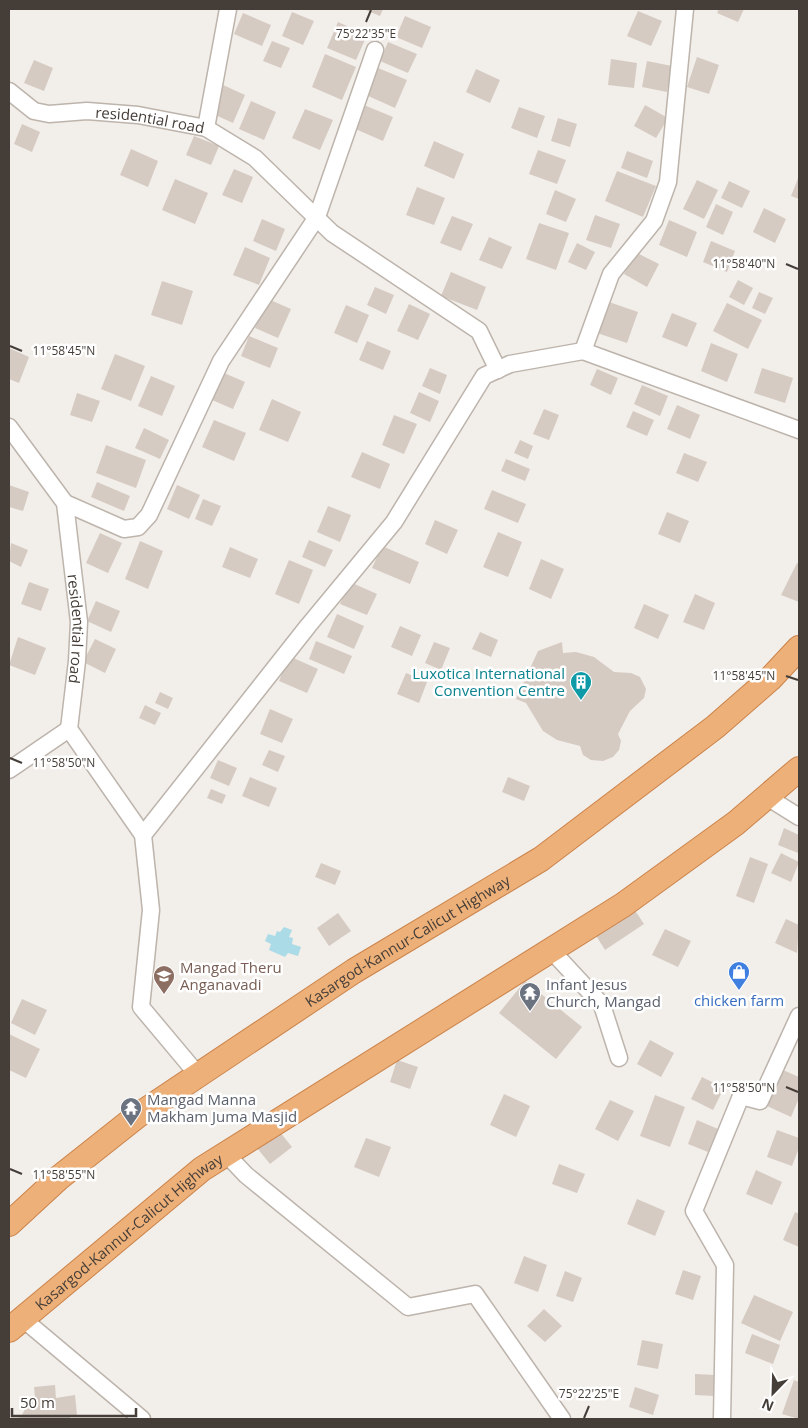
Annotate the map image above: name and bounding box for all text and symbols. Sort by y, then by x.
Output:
text: 75°22'35"E [336,25,396,42]
street label: residential road [95,102,206,138]
text: 11°58'40"N [713,255,775,272]
text: 11°58'45"N [33,342,95,359]
street label: residential road [63,573,89,685]
place label: Luxotica International Convention Centre [412,663,565,700]
text: 11°58'45"N [713,667,775,684]
building icon: Luxotica International Convention Centre [569,670,593,701]
text: 11°58'50"N [33,754,95,771]
street label: Kasargod-Kannur-Calicut Highway [301,870,514,1011]
place label: Mangad Theru Anganavadi [180,957,282,994]
shop icon: chicken farm [727,960,751,991]
school or university icon: Mangad Theru Anganavadi [152,964,176,995]
place label: Infant Jesus Church, Mangad [546,974,661,1011]
temple icon: Infant Jesus Church, Mangad [518,981,542,1012]
place label: chicken farm [694,990,784,1010]
text: 11°58'50"N [713,1079,775,1096]
place label: Mangad Manna Makham Juma Masjid [147,1089,297,1126]
temple icon: Mangad Manna Makham Juma Masjid [119,1096,143,1127]
street label: Kasargod-Kannur-Calicut Highway [31,1148,227,1314]
text: 11°58'55"N [33,1166,95,1183]
north arrow [748,1368,798,1418]
text: 75°22'25"E [559,1385,619,1402]
scale bar [12,1386,136,1418]
text: 50 m [20,1392,55,1412]
text: N [759,1394,777,1416]

